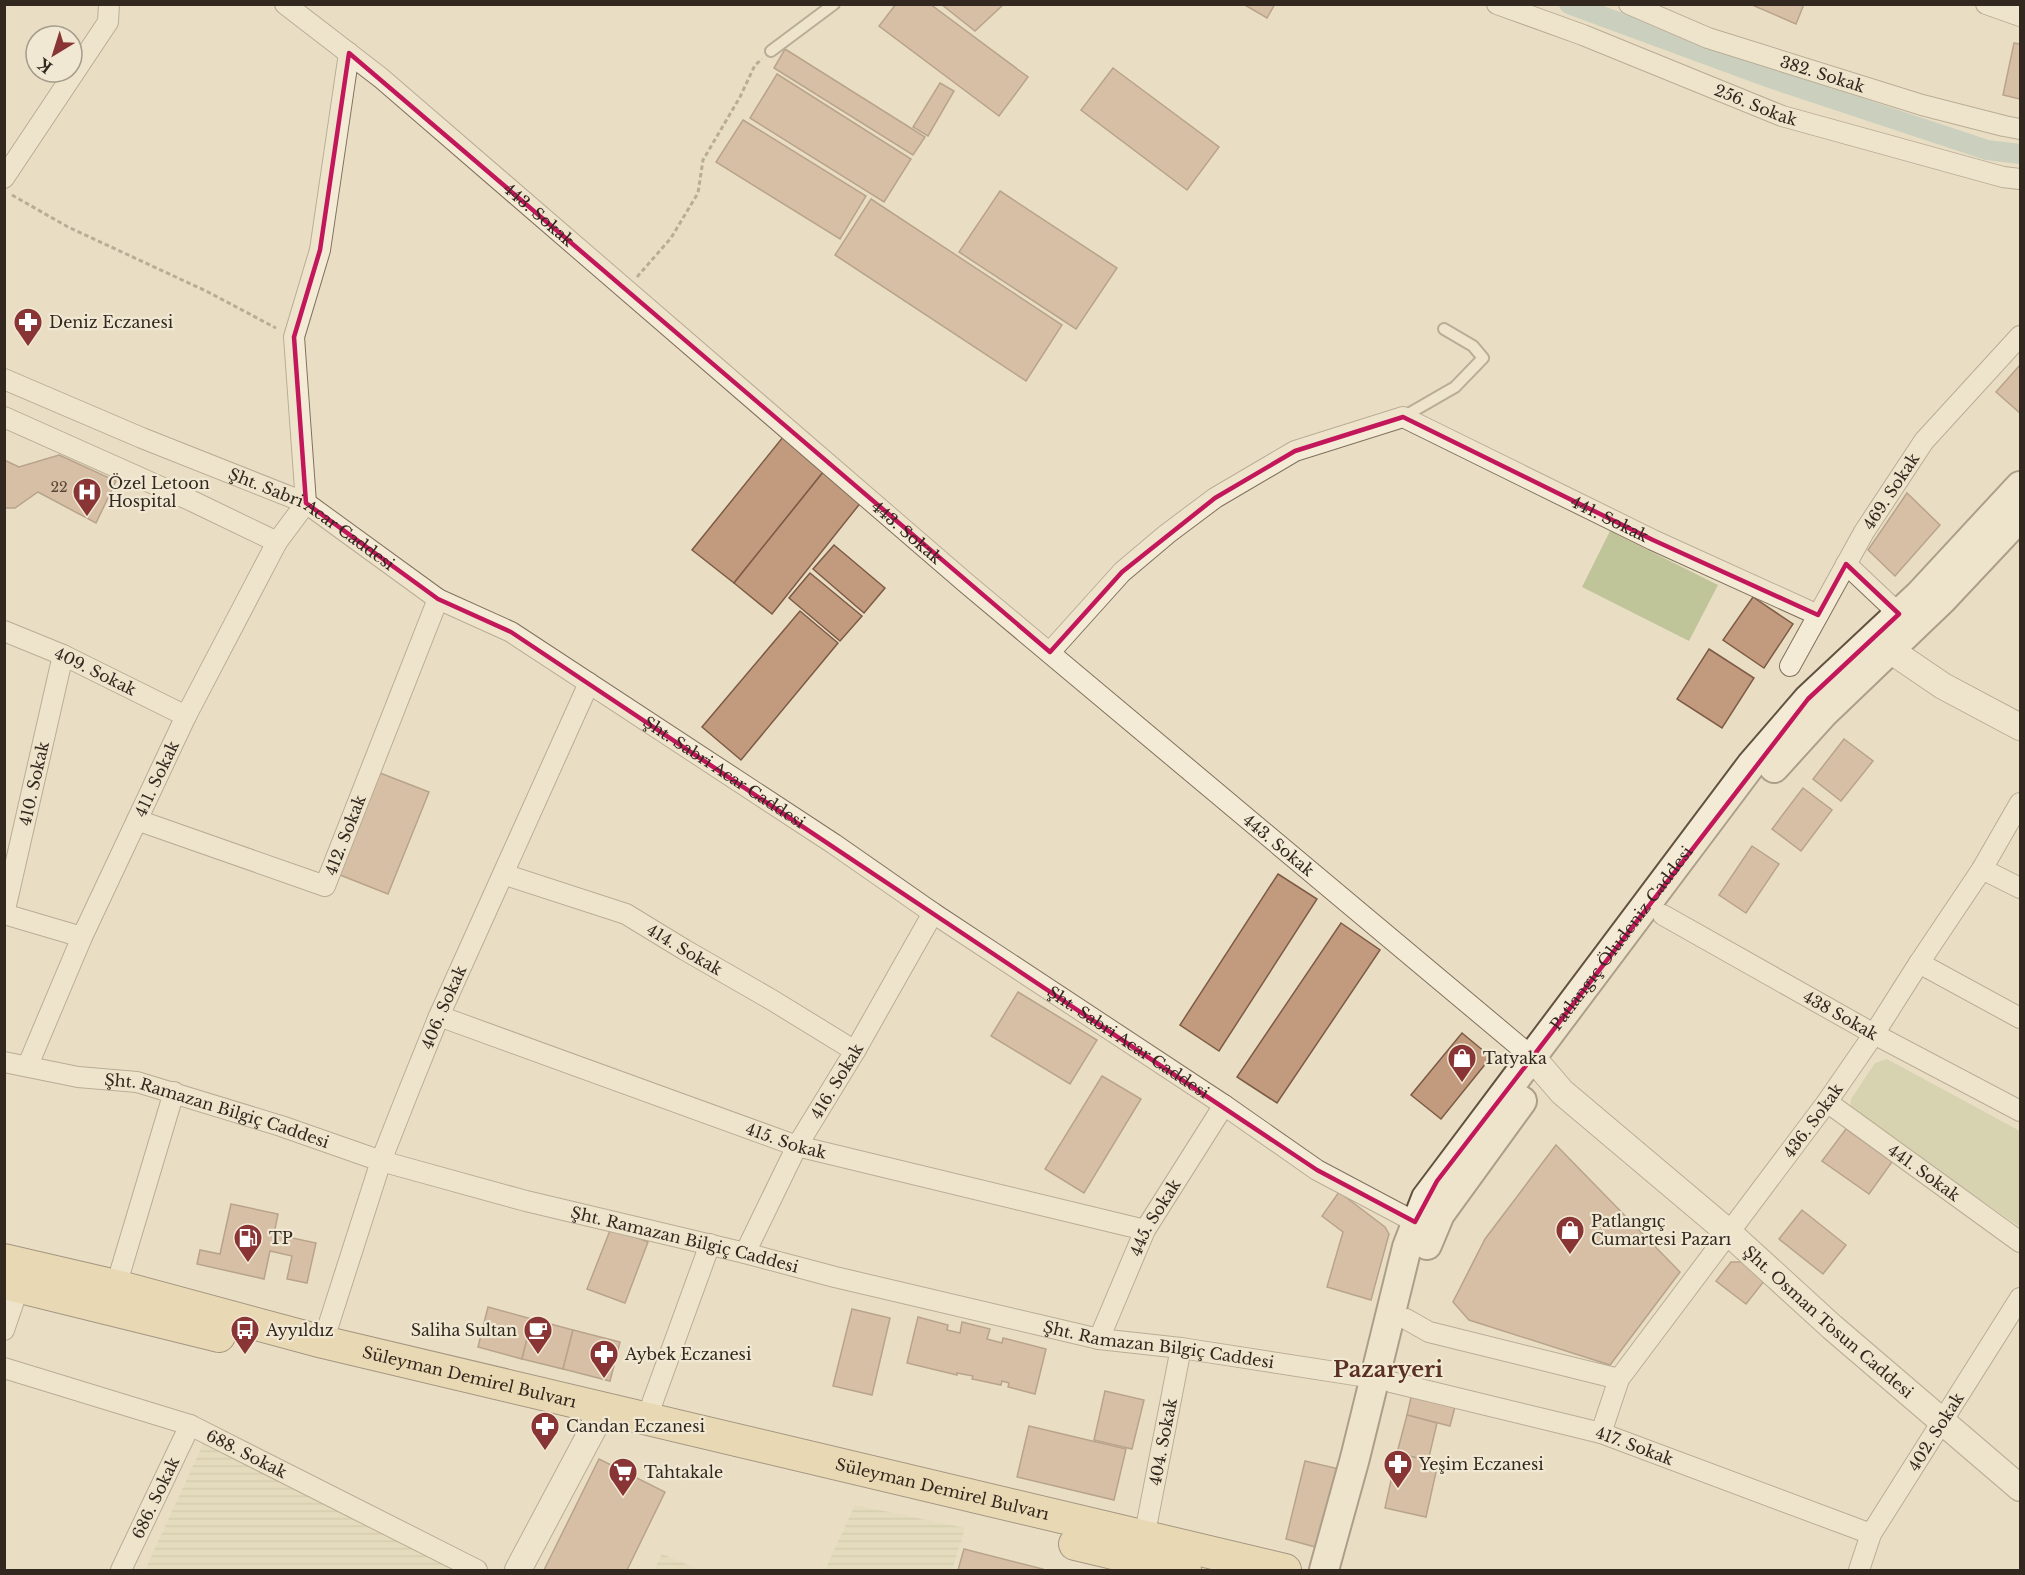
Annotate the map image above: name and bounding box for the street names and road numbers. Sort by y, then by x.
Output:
street label: 382. Sokak [1778,51,1867,97]
street label: 256. Sokak [1712,80,1800,130]
street label: 443. Sokak [500,178,579,250]
street label: 469. Sokak [1858,449,1924,533]
street label: Şht. Sabri Acar Caddesi [226,463,399,575]
street label: 441. Sokak [1568,491,1652,546]
street label: 443. Sokak [868,496,946,568]
street label: 409. Sokak [52,643,140,700]
street label: Şht. Sabri Acar Caddesi [640,712,810,833]
street label: 411. Sokak [130,737,183,820]
street label: 410. Sokak [14,739,53,827]
street label: 412. Sokak [320,792,370,878]
street label: 443. Sokak [1239,809,1319,881]
street label: Patlangıç Öludeniz Caddesi [1545,842,1697,1034]
street label: 414. Sokak [643,919,726,979]
street label: 406. Sokak [417,962,471,1052]
street label: Şht. Sabri Acar Caddesi [1044,981,1214,1103]
street label: 438 Sokak [1800,986,1882,1044]
street label: 416. Sokak [806,1040,867,1123]
street label: Şht. Ramazan Bilgiç Caddesi [104,1069,332,1152]
street label: 436. Sokak [1779,1079,1847,1162]
street label: 415. Sokak [743,1118,829,1163]
street label: 441. Sokak [1884,1140,1964,1205]
street label: 445. Sokak [1125,1175,1185,1259]
street label: Şht. Ramazan Bilgiç Caddesi [569,1202,801,1277]
street label: Şht. Osman Tosun Caddesi [1739,1241,1918,1403]
street label: Şht. Ramazan Bilgiç Caddesi [1041,1316,1276,1372]
street label: Süleyman Demirel Bulvarı [361,1342,579,1412]
street label: 402. Sokak [1903,1389,1968,1475]
street label: 404. Sokak [1144,1396,1181,1487]
street label: 417. Sokak [1594,1422,1677,1469]
street label: 688. Sokak [203,1425,291,1482]
street label: 686. Sokak [127,1453,183,1542]
street label: Süleyman Demirel Bulvarı [833,1454,1052,1524]

